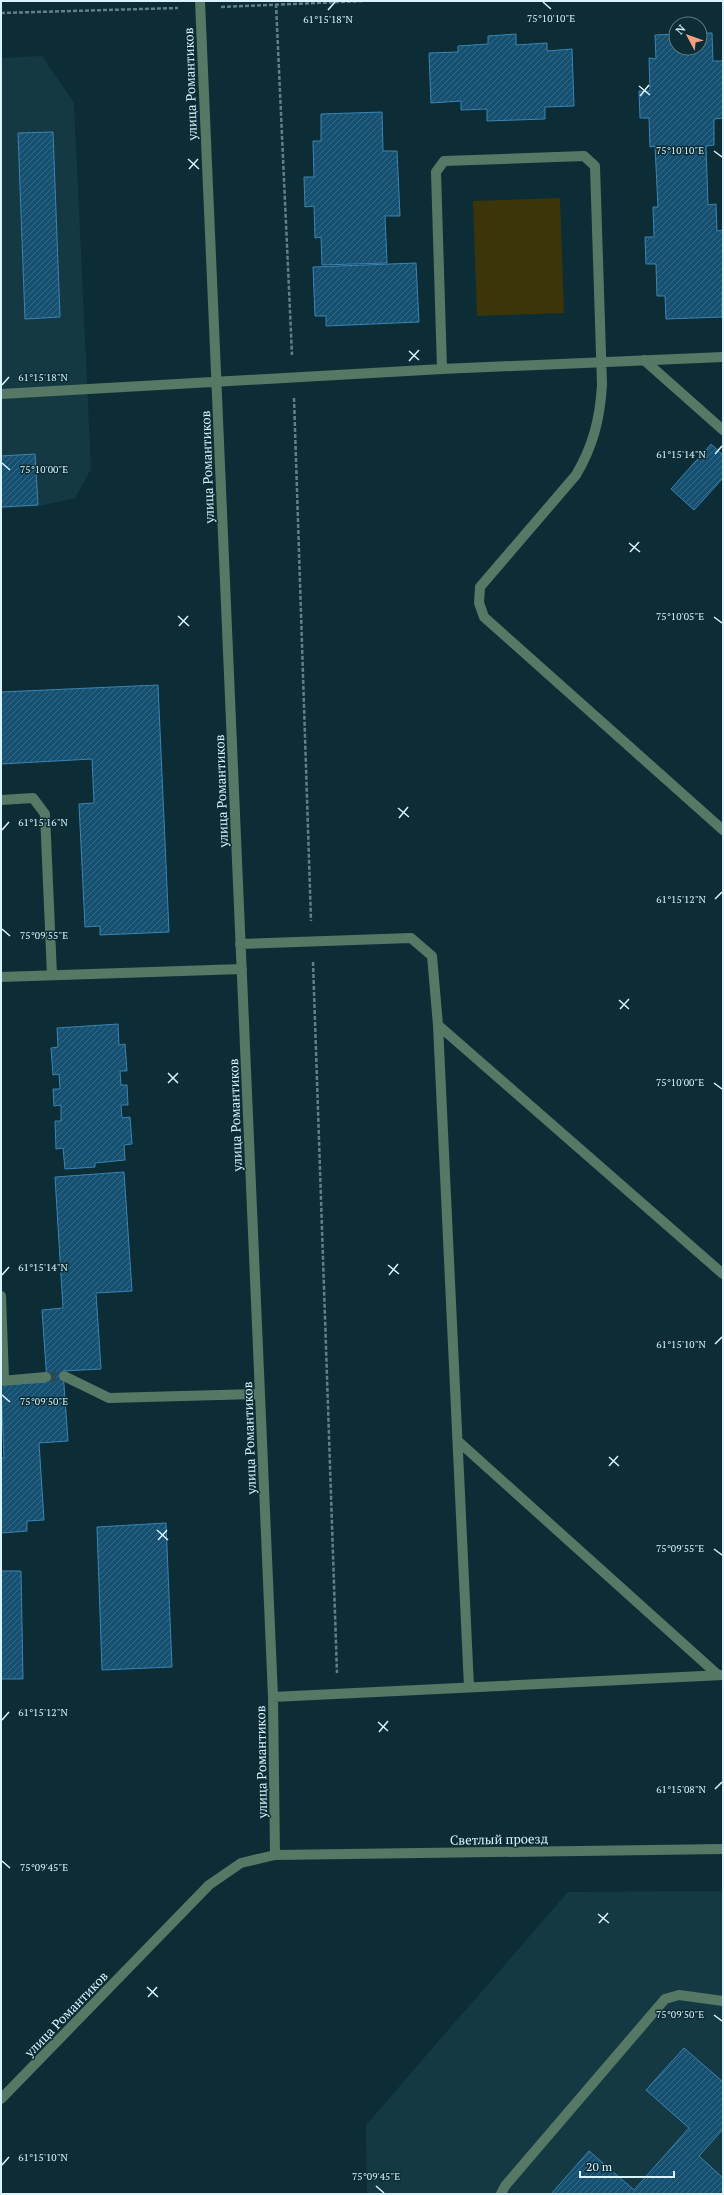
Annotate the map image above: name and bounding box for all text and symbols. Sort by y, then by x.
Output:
text: 75°10'10"E [527,12,575,25]
text: 61°15'18"N [303,13,353,26]
north arrow [668,16,708,56]
text: N [672,21,689,37]
street label: улица Романтиков [179,27,201,142]
text: 75°10'10"E [656,144,704,157]
text: 61°15'18"N [18,371,68,384]
street label: улица Романтиков [196,410,218,525]
text: 61°15'14"N [656,448,706,461]
text: 75°10'00"E [20,463,68,476]
text: 75°10'05"E [656,610,704,623]
street label: улица Романтиков [210,734,232,849]
text: 61°15'16"N [18,816,68,829]
text: 61°15'12"N [656,893,706,906]
text: 75°09'55"E [20,929,68,942]
street label: улица Романтиков [224,1058,246,1173]
text: 75°10'00"E [656,1076,704,1089]
text: 61°15'14"N [18,1261,68,1274]
text: 61°15'10"N [656,1338,706,1351]
street label: улица Романтиков [238,1381,260,1496]
text: 75°09'50"E [20,1395,68,1408]
text: 75°09'55"E [656,1542,704,1555]
street label: улица Романтиков [251,1705,271,1820]
text: 61°15'12"N [18,1706,68,1719]
text: 61°15'08"N [656,1783,706,1796]
street label: Светлый проезд [450,1829,549,1849]
text: 75°09'45"E [20,1861,68,1874]
street label: улица Романтиков [20,1967,112,2062]
text: 75°09'50"E [656,2008,704,2021]
text: 61°15'10"N [18,2151,68,2164]
scale bar [580,2153,674,2179]
text: 20 m [586,2159,613,2174]
text: 75°09'45"E [352,2170,400,2183]

